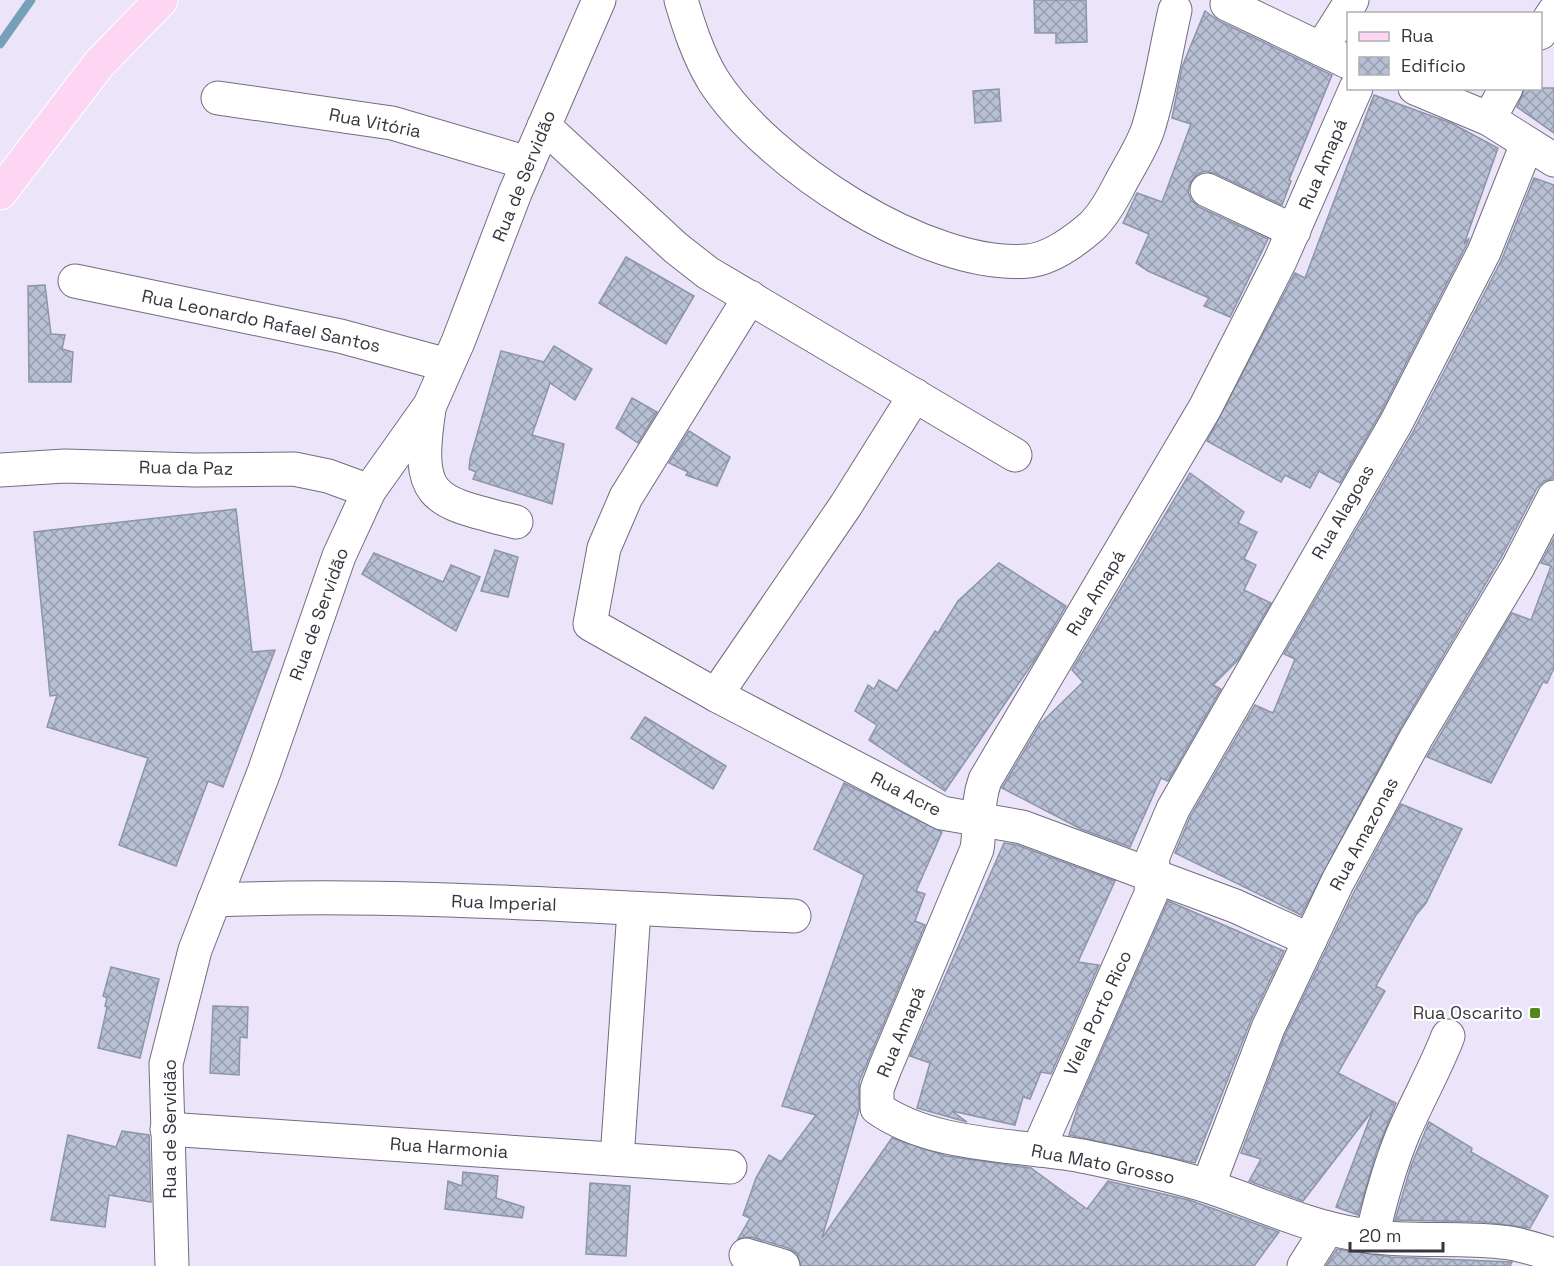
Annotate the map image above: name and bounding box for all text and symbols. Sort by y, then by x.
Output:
legend [1347,12,1542,90]
text: Rua [1401,24,1434,47]
text: Edifício [1401,54,1466,77]
street label: Rua Vitória [327,102,423,143]
street label: Rua de Servidão [487,107,560,245]
street label: Rua Amapá [1293,115,1352,213]
street label: Rua Leonardo Rafael Santos [140,284,383,357]
street label: Rua da Paz [139,455,233,480]
street label: Rua Alagoas [1306,460,1379,563]
street label: Rua de Servidão [284,544,353,683]
street label: Rua Amapá [1061,546,1130,640]
street label: Rua Acre [867,766,945,821]
street label: Rua Amazonas [1324,773,1403,894]
street label: Rua Imperial [451,889,557,916]
street label: Viela Porto Rico [1059,947,1137,1079]
street label: Rua Amapá [871,983,930,1081]
place label: Rua Oscarito [1413,1001,1523,1024]
marker: Rua Oscarito [1528,1006,1542,1020]
street label: Rua de Servidão [158,1059,181,1199]
street label: Rua Harmonia [389,1132,509,1163]
street label: Rua Mato Grosso [1029,1138,1177,1189]
scale bar [1350,1215,1443,1253]
text: 20 m [1359,1224,1402,1247]

